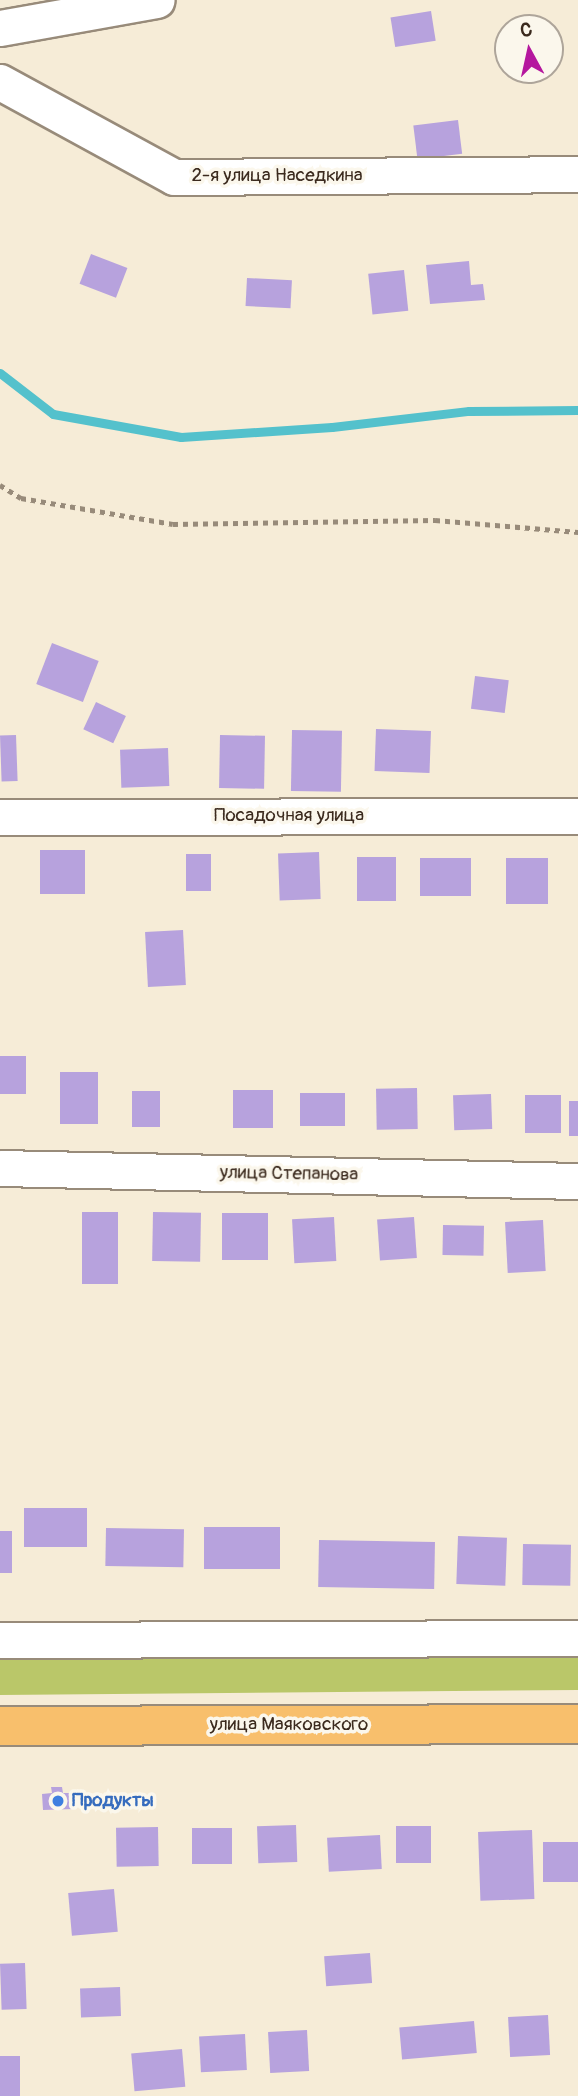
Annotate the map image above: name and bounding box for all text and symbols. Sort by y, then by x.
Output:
north arrow [494,14,564,84]
text: С [519,17,534,43]
street label: 2-я улица Наседкина [191,165,363,187]
street label: Посадочная улица [214,805,364,827]
street label: улица Степанова [220,1161,358,1187]
street label: улица Маяковского [210,1714,368,1736]
place label: Продукты [72,1790,154,1812]
marker: Продукты [50,1793,66,1809]

